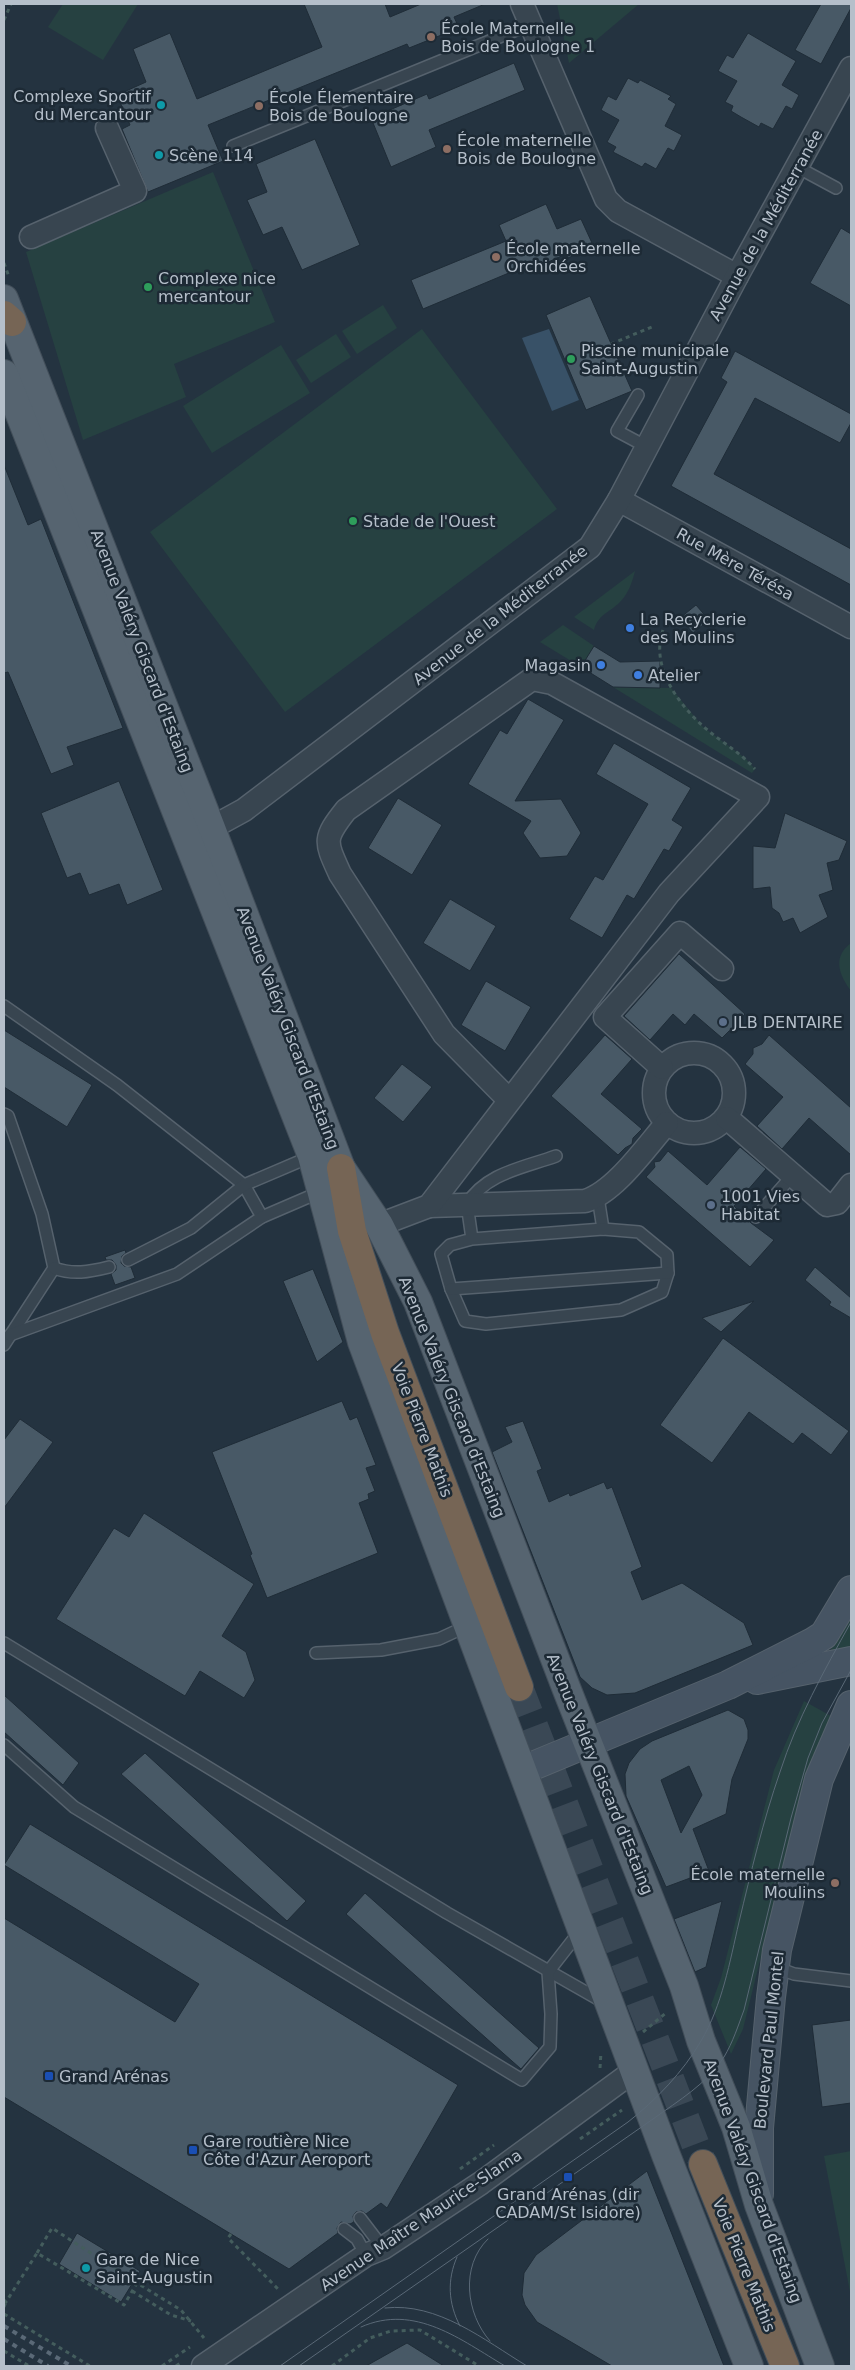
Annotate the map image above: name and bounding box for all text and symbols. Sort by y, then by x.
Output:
place label: École Maternelle Bois de Boulogne 1 [441,19,595,56]
marker: École Maternelle Bois de Boulogne 1 [425,31,437,43]
place label: Complexe Sportif du Mercantour [13,87,151,124]
place label: École Élementaire Bois de Boulogne [269,88,414,125]
marker: Complexe Sportif du Mercantour [155,99,167,111]
marker: École Élementaire Bois de Boulogne [253,100,265,112]
street label: Avenue de la Méditerranée [705,126,827,324]
place label: École maternelle Bois de Boulogne [457,131,596,168]
marker: École maternelle Bois de Boulogne [441,143,453,155]
place label: Scène 114 [169,146,253,165]
marker: Scène 114 [153,149,165,161]
place label: École maternelle Orchidées [506,239,641,276]
marker: École maternelle Orchidées [490,251,502,263]
place label: Complexe nice mercantour [158,269,276,306]
marker: Complexe nice mercantour [142,281,154,293]
place label: Piscine municipale Saint-Augustin [581,341,729,378]
marker: Piscine municipale Saint-Augustin [565,353,577,365]
place label: Stade de l'Ouest [363,512,495,531]
marker: Stade de l'Ouest [347,515,359,527]
street label: Rue Mère Térésa [673,524,797,604]
street label: Avenue Valéry Giscard d'Estaing [87,527,197,775]
street label: Avenue de la Méditerranée [409,541,591,689]
place label: La Recyclerie des Moulins [640,610,746,647]
marker: La Recyclerie des Moulins [624,622,636,634]
place label: Magasin [525,656,591,675]
marker: Magasin [595,659,607,671]
place label: Atelier [648,666,701,685]
marker: Atelier [632,669,644,681]
street label: Avenue Valéry Giscard d'Estaing [233,904,343,1152]
place label: JLB DENTAIRE [732,1013,843,1032]
marker: JLB DENTAIRE [717,1016,729,1028]
place label: 1001 Vies Habitat [721,1187,800,1224]
marker: 1001 Vies Habitat [705,1199,717,1211]
street label: Avenue Valéry Giscard d'Estaing [395,1274,509,1520]
street label: Voie Pierre Mathis [388,1360,456,1500]
street label: Avenue Valéry Giscard d'Estaing [543,1651,657,1897]
place label: École maternelle Moulins [690,1865,825,1902]
marker: École maternelle Moulins [829,1877,841,1889]
street label: Boulevard Paul Montel [750,1950,788,2130]
street label: Avenue Valéry Giscard d'Estaing [700,2056,806,2306]
place label: Grand Arénas [59,2067,168,2086]
marker: Grand Arénas [43,2070,55,2082]
place label: Gare routière Nice Côte d'Azur Aeroport [203,2132,370,2169]
marker: Gare routière Nice Côte d'Azur Aeroport [187,2144,199,2156]
street label: Avenue Maître Maurice-Slama [317,2145,525,2295]
marker: Grand Arénas (dir CADAM/St Isidore) [562,2171,574,2183]
place label: Grand Arénas (dir CADAM/St Isidore) [495,2185,641,2222]
street label: Voie Pierre Mathis [708,2195,780,2335]
place label: Gare de Nice Saint-Augustin [96,2250,213,2287]
marker: Gare de Nice Saint-Augustin [80,2262,92,2274]

